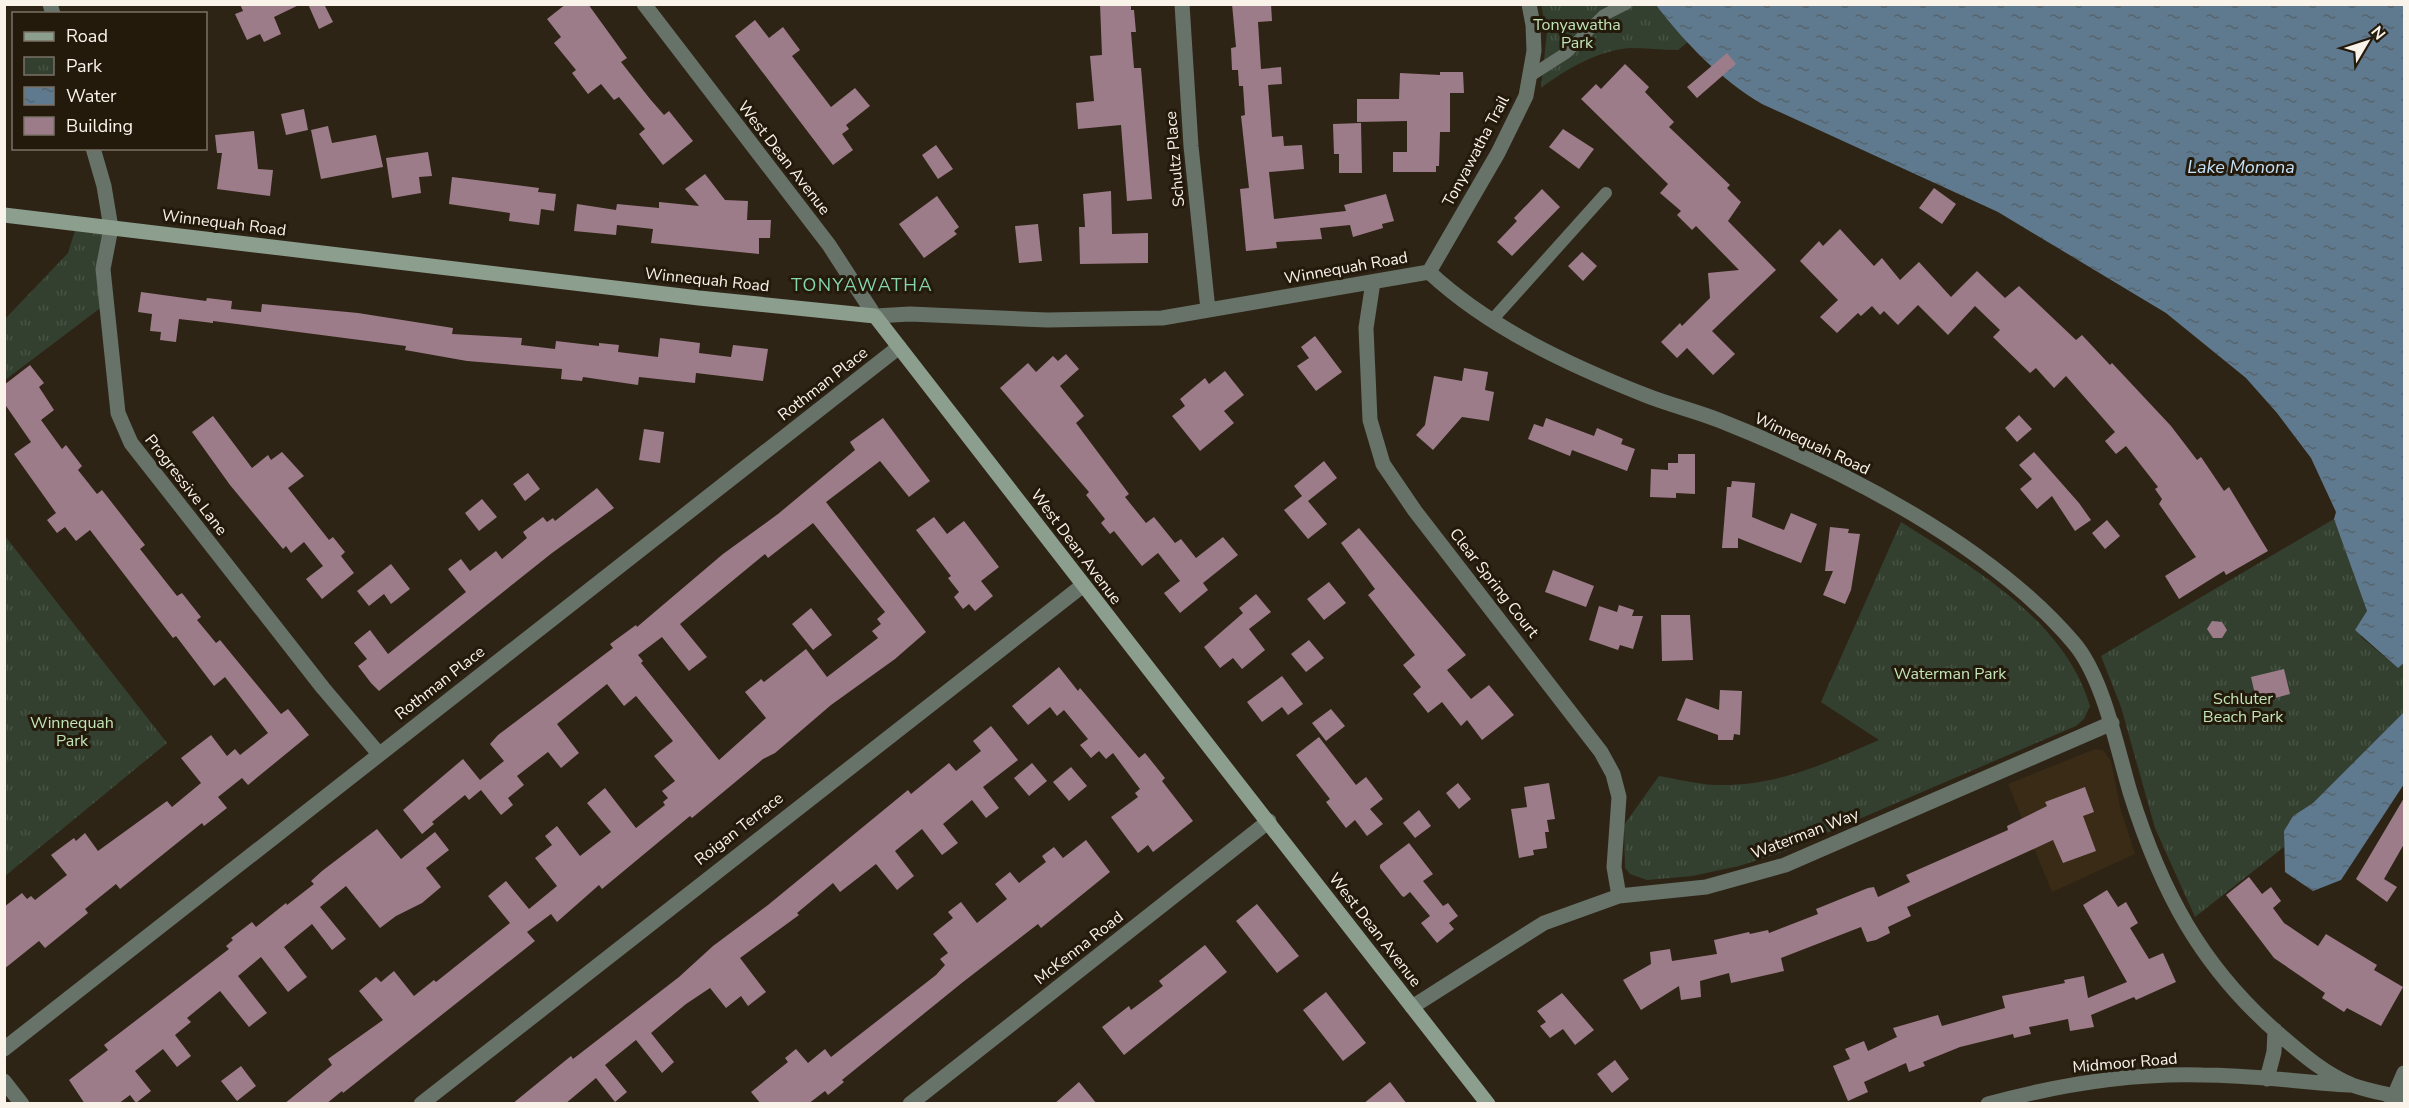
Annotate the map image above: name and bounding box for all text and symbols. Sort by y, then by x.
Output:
legend [12,12,207,150]
north arrow [2337,12,2397,72]
park label: Tonyawatha Park [1533,14,1621,54]
text: N [2366,22,2390,45]
text: Road [66,24,108,48]
text: Park [66,54,103,78]
text: Water [66,84,117,108]
street label: Tonyawatha Trail [1437,91,1515,210]
street label: West Dean Avenue [733,96,835,220]
street label: Schultz Place [1160,110,1190,208]
text: Building [66,114,133,138]
water label: Lake Monona [2187,155,2295,179]
street label: Winnequah Road [161,204,287,242]
street label: Winnequah Road [1282,246,1410,290]
street label: Winnequah Road [644,263,770,297]
district label: TONYAWATHA [791,273,933,297]
street label: Rothman Place [773,342,873,426]
street label: Winnequah Road [1751,408,1873,480]
street label: Progressive Lane [140,430,232,540]
street label: West Dean Avenue [1025,485,1127,609]
street label: Clear Spring Court [1444,524,1544,643]
street label: Rothman Place [390,641,490,725]
park label: Waterman Park [1894,663,2007,685]
park label: Schluter Beach Park [2203,688,2284,728]
park label: Winnequah Park [30,712,114,752]
street label: Roigan Terrace [690,787,788,871]
street label: Waterman Way [1748,803,1863,865]
street label: West Dean Avenue [1324,868,1426,992]
street label: McKenna Road [1030,906,1128,990]
street label: Midmoor Road [2072,1047,2178,1079]

